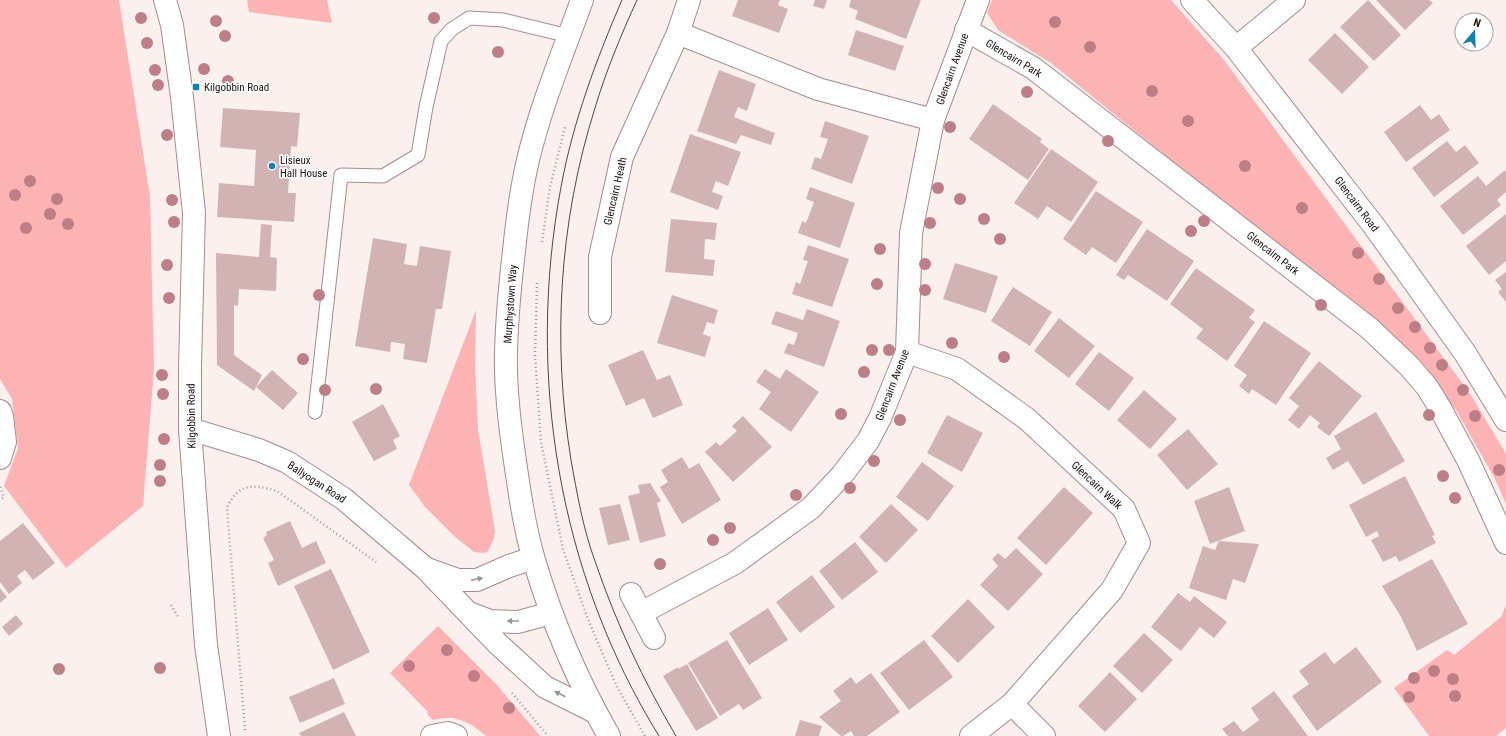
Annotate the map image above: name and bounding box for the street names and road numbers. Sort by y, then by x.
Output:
street label: Glencairn Avenue [933,32,971,107]
street label: Glencairn Park [983,37,1044,80]
street label: Glencairn Heath [601,156,630,226]
street label: Glencairn Road [1332,174,1382,234]
street label: Glencairn Park [1244,229,1302,278]
street label: Murphystown Way [501,264,520,344]
street label: Glencairn Avenue [873,348,912,423]
street label: Kilgobbin Road [184,383,199,449]
street label: Ballyogan Road [285,459,348,506]
street label: Glencairn Walk [1069,459,1125,512]

